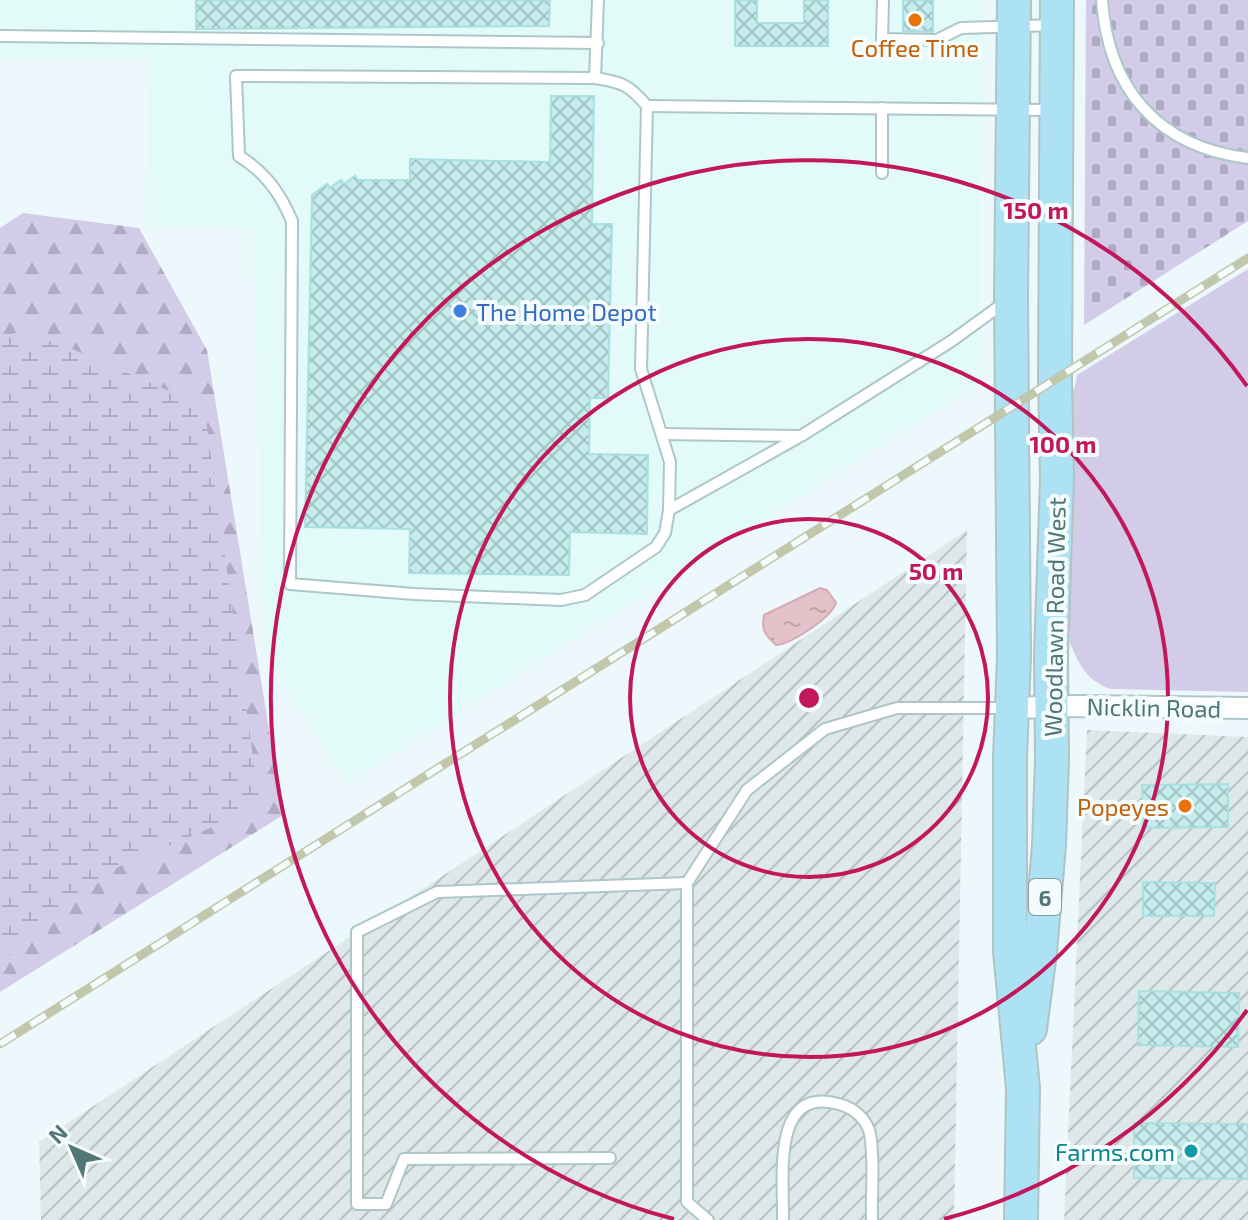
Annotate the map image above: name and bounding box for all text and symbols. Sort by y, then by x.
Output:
marker: Coffee Time [906,11,924,29]
place label: Coffee Time [851,33,979,62]
text: 150 m [1003,195,1069,224]
place label: The Home Depot [476,297,657,326]
marker: The Home Depot [451,302,469,320]
text: 100 m [1030,429,1096,458]
street label: Woodlawn Road West [1037,497,1071,737]
text: 50 m [909,556,963,585]
centre of rings [795,684,823,712]
street label: Nicklin Road [1087,691,1221,723]
place label: Popeyes [1077,792,1169,821]
marker: Popeyes [1176,797,1194,815]
road number: 6 [1029,879,1061,915]
north arrow [32,1108,112,1188]
text: N [42,1118,72,1148]
place label: Farms.com [1055,1137,1175,1166]
marker: Farms.com [1182,1142,1200,1160]

